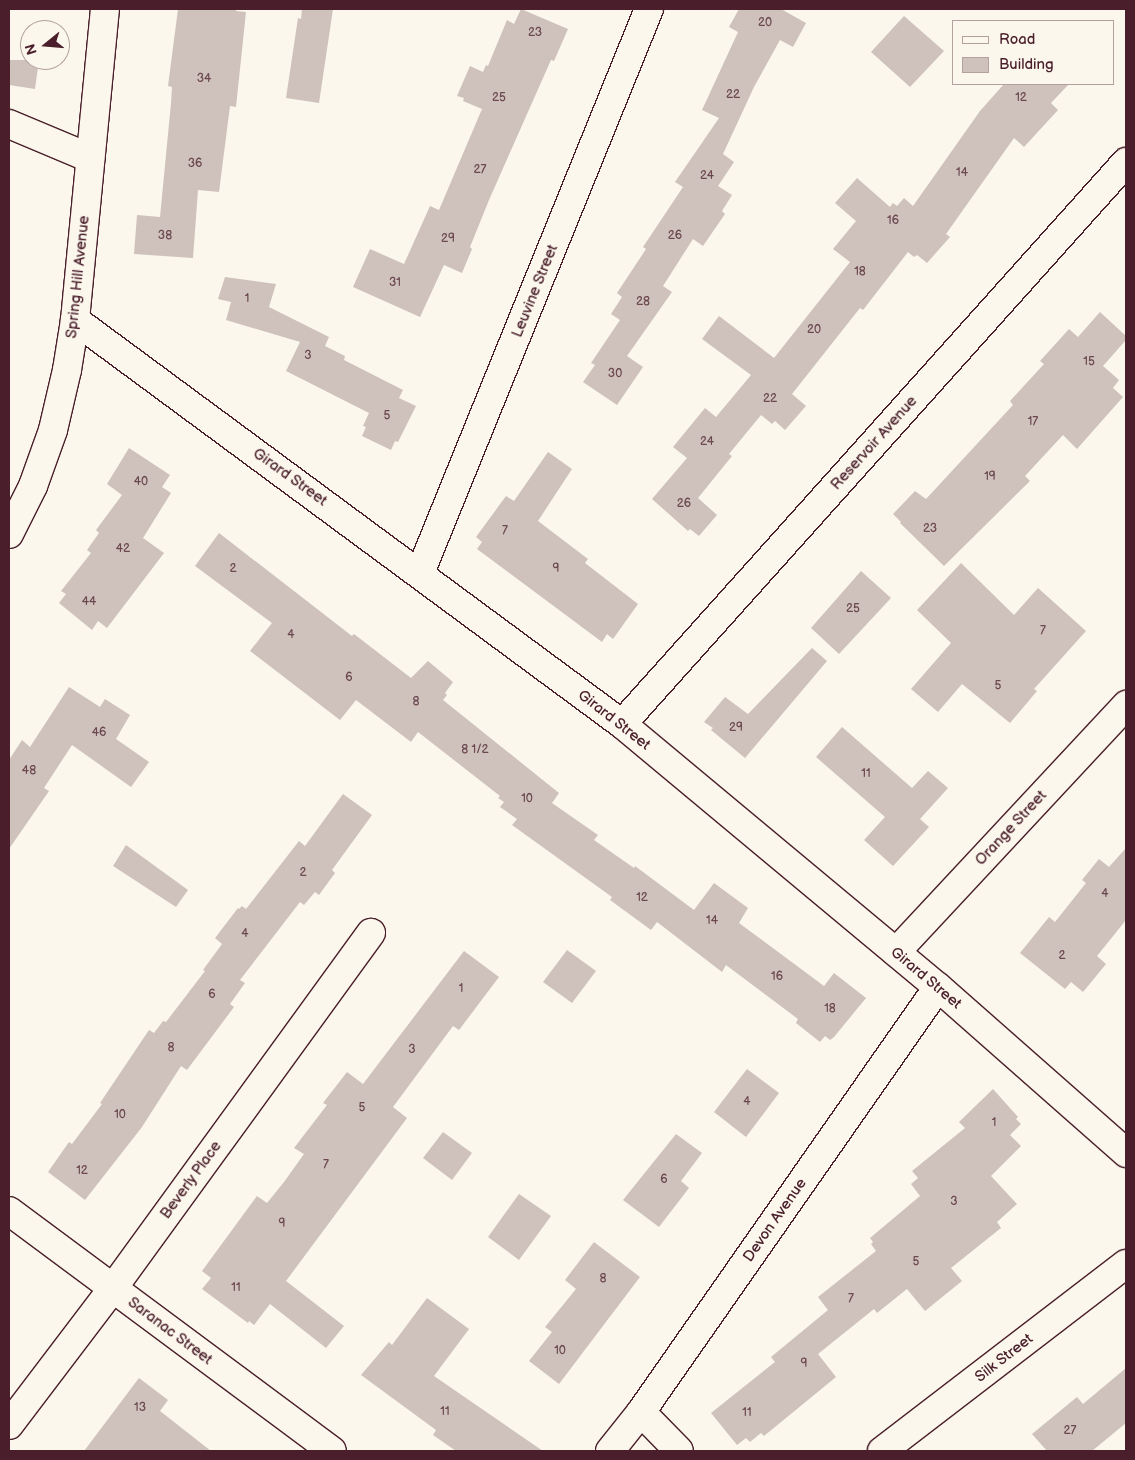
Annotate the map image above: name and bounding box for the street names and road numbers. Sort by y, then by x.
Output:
street label: Spring Hill Avenue [63,215,93,339]
street label: Leuvine Street [508,242,562,340]
street label: Reservoir Avenue [827,392,921,494]
street label: Girard Street [249,444,331,510]
street label: Girard Street [574,686,654,754]
street label: Orange Street [972,787,1050,869]
street label: Girard Street [887,943,965,1013]
street label: Beverly Place [156,1137,226,1223]
street label: Devon Avenue [740,1175,810,1265]
street label: Saranac Street [124,1293,216,1369]
street label: Silk Street [971,1330,1037,1386]

